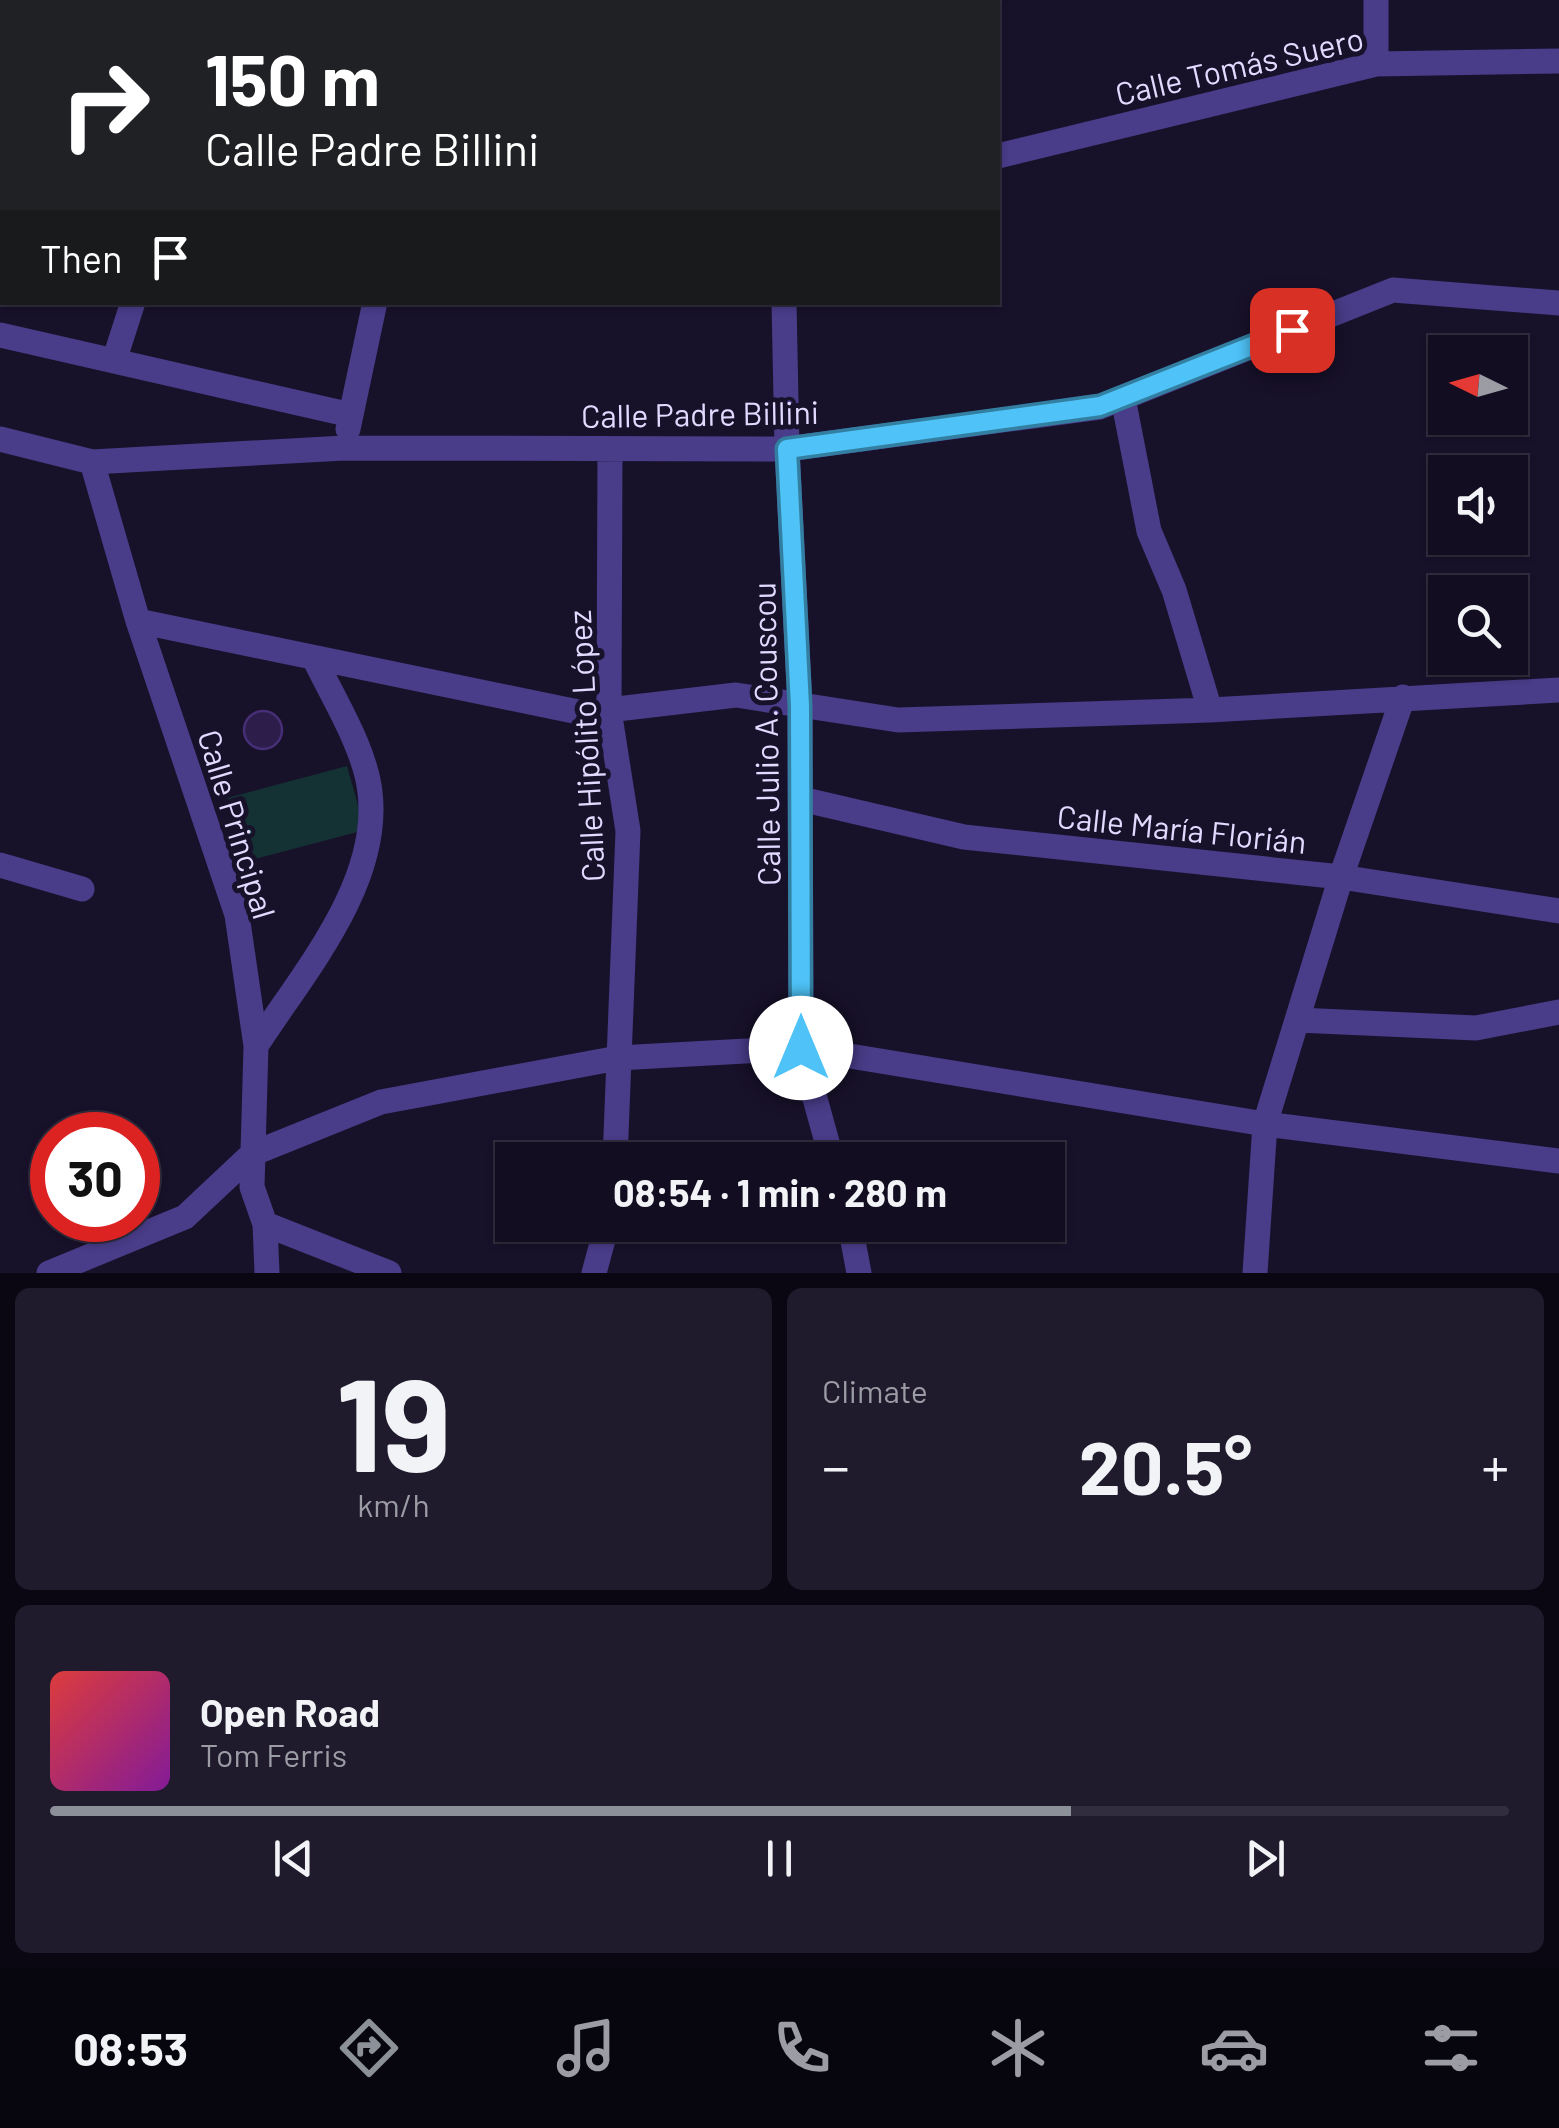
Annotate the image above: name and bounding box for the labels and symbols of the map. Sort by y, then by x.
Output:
street label: Calle Tomás Suero [1111,18,1367,112]
pin [1250,288,1335,373]
north arrow [1428,335,1528,435]
street label: Calle Padre Billini [581,392,819,434]
street label: Calle Julio A. Couscou [743,582,787,886]
street label: Calle Hipólito López [559,609,611,883]
street label: Calle Principal [191,725,285,923]
street label: Calle María Florián [1055,796,1309,860]
position arrow [749,996,853,1100]
speed limit sign: 30 [30,1112,160,1242]

